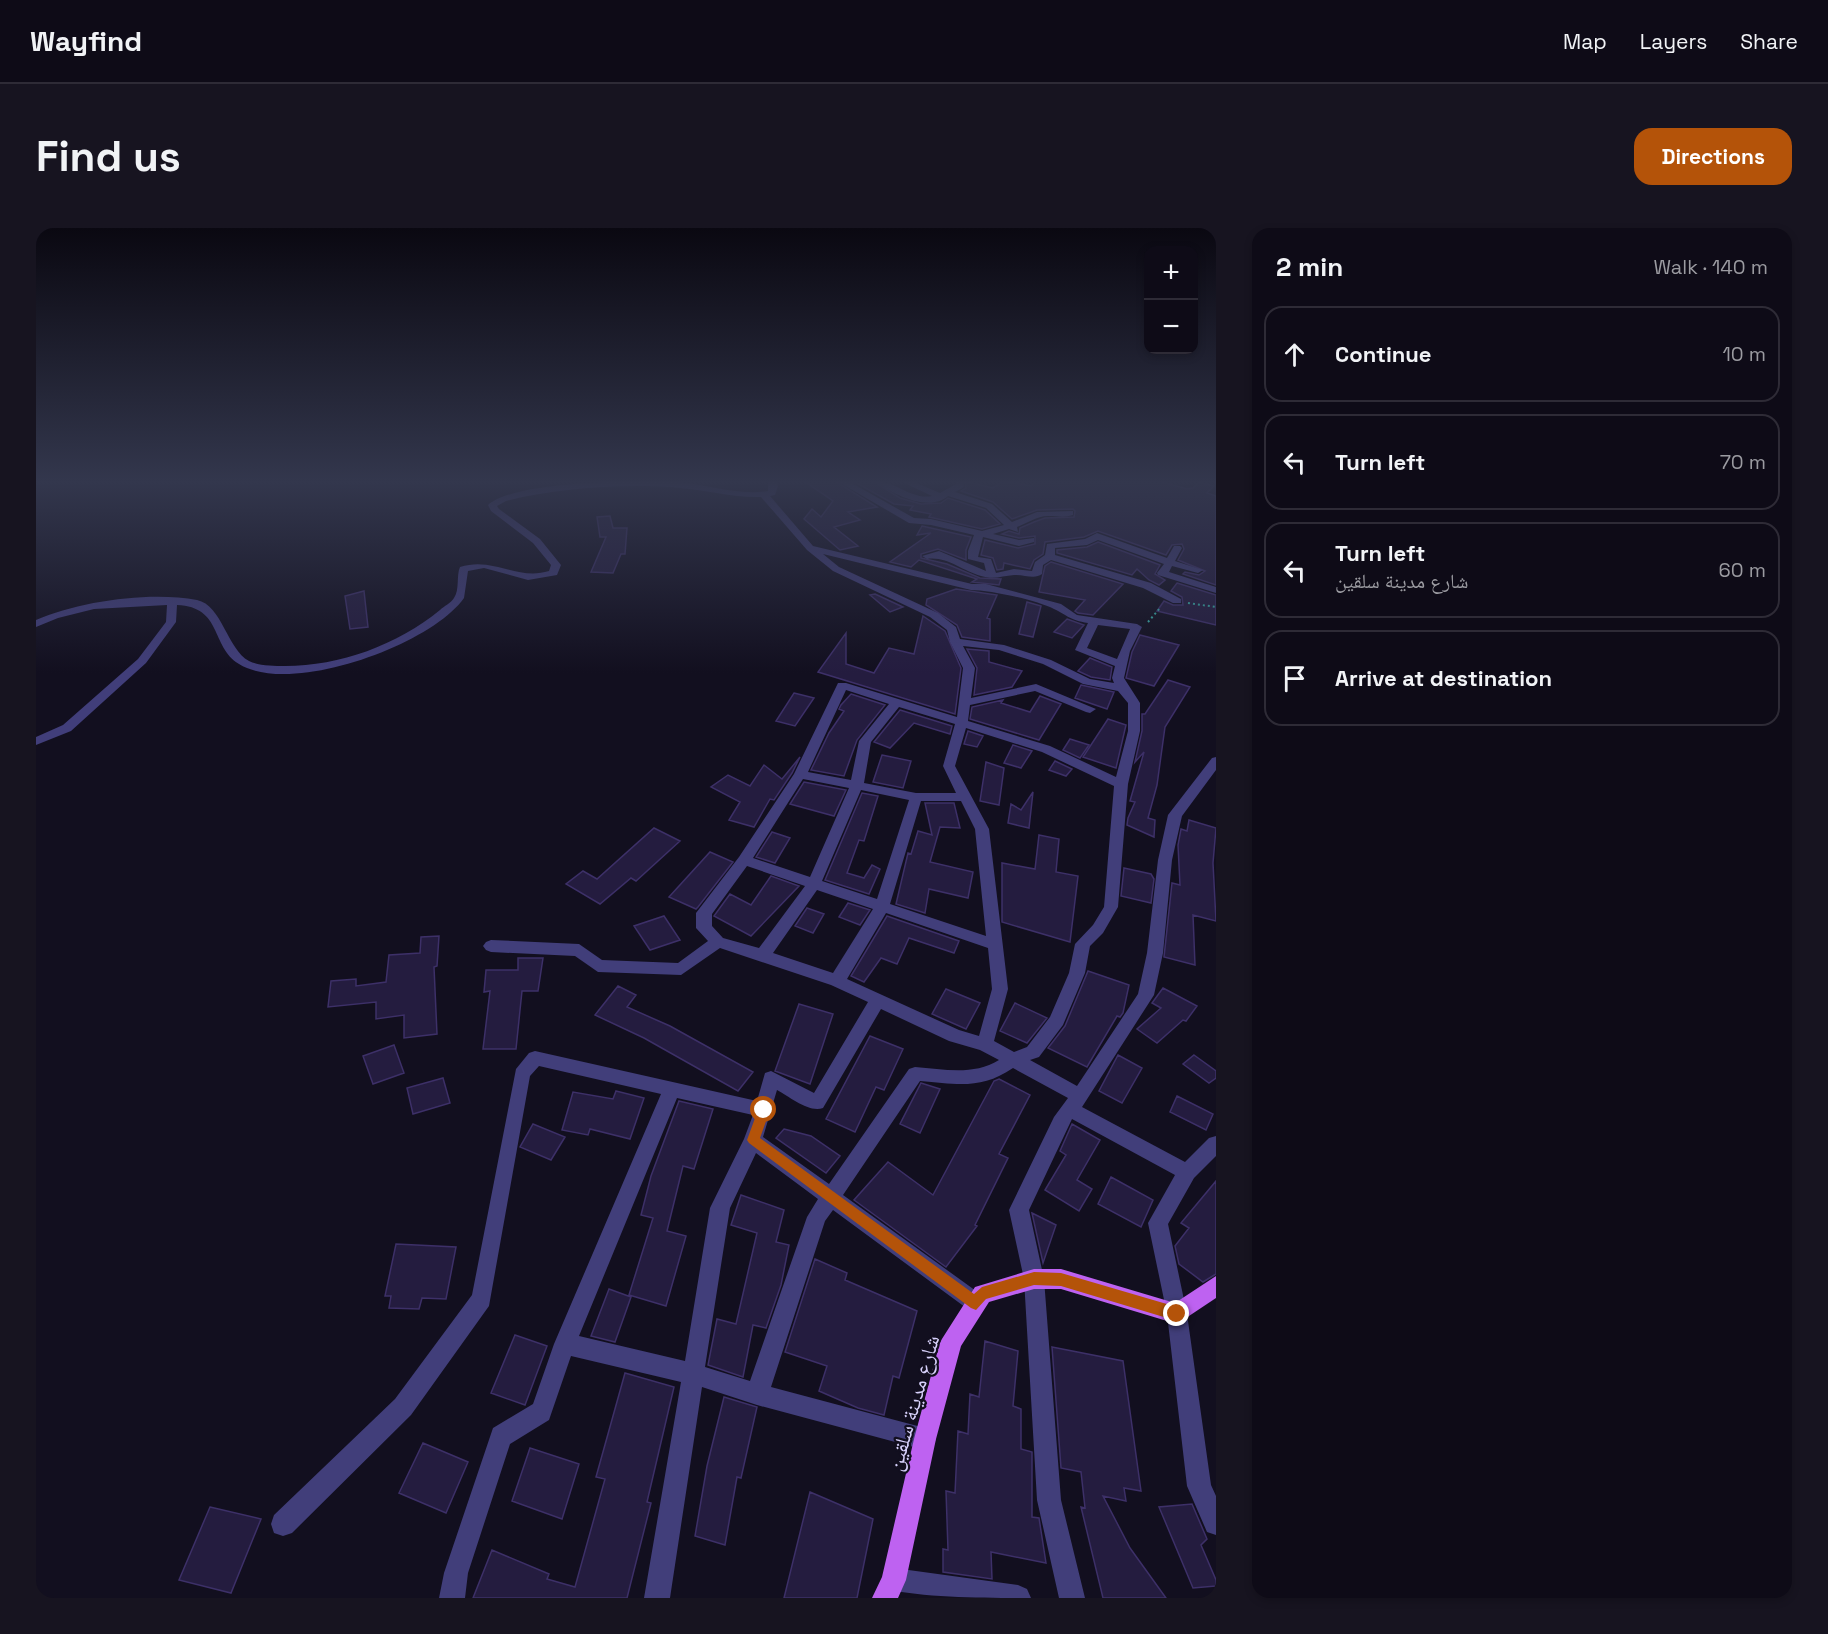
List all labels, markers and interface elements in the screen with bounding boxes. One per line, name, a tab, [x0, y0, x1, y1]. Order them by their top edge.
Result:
text: Wayfind	[30, 23, 142, 59]
text: Map	[1563, 28, 1607, 55]
text: Layers	[1640, 28, 1707, 55]
text: Share	[1740, 28, 1798, 55]
button: Directions	[1634, 128, 1792, 185]
text: Find us	[36, 130, 181, 183]
map controls	[1144, 246, 1198, 354]
button: +	[1144, 246, 1198, 300]
text: 2 min	[1276, 250, 1343, 284]
text: Walk · 140 m	[1654, 254, 1768, 280]
button: −	[1144, 300, 1198, 354]
icon: ahead	[1278, 338, 1311, 371]
text: Continue	[1335, 340, 1431, 368]
text: 10 m	[1722, 341, 1766, 367]
icon: left	[1278, 446, 1311, 479]
text: Turn left	[1335, 448, 1425, 476]
text: 70 m	[1720, 449, 1766, 475]
text: Turn left	[1335, 539, 1425, 567]
icon: left	[1278, 554, 1311, 587]
text: 60 m	[1719, 557, 1766, 583]
text: شارع مدينة سلقين	[1335, 568, 1468, 594]
icon: arrive	[1278, 662, 1311, 695]
text: Arrive at destination	[1335, 664, 1552, 692]
route start	[750, 1096, 776, 1122]
route end	[1163, 1300, 1189, 1326]
street label: شارع مدينة سلقين	[881, 1332, 945, 1474]

